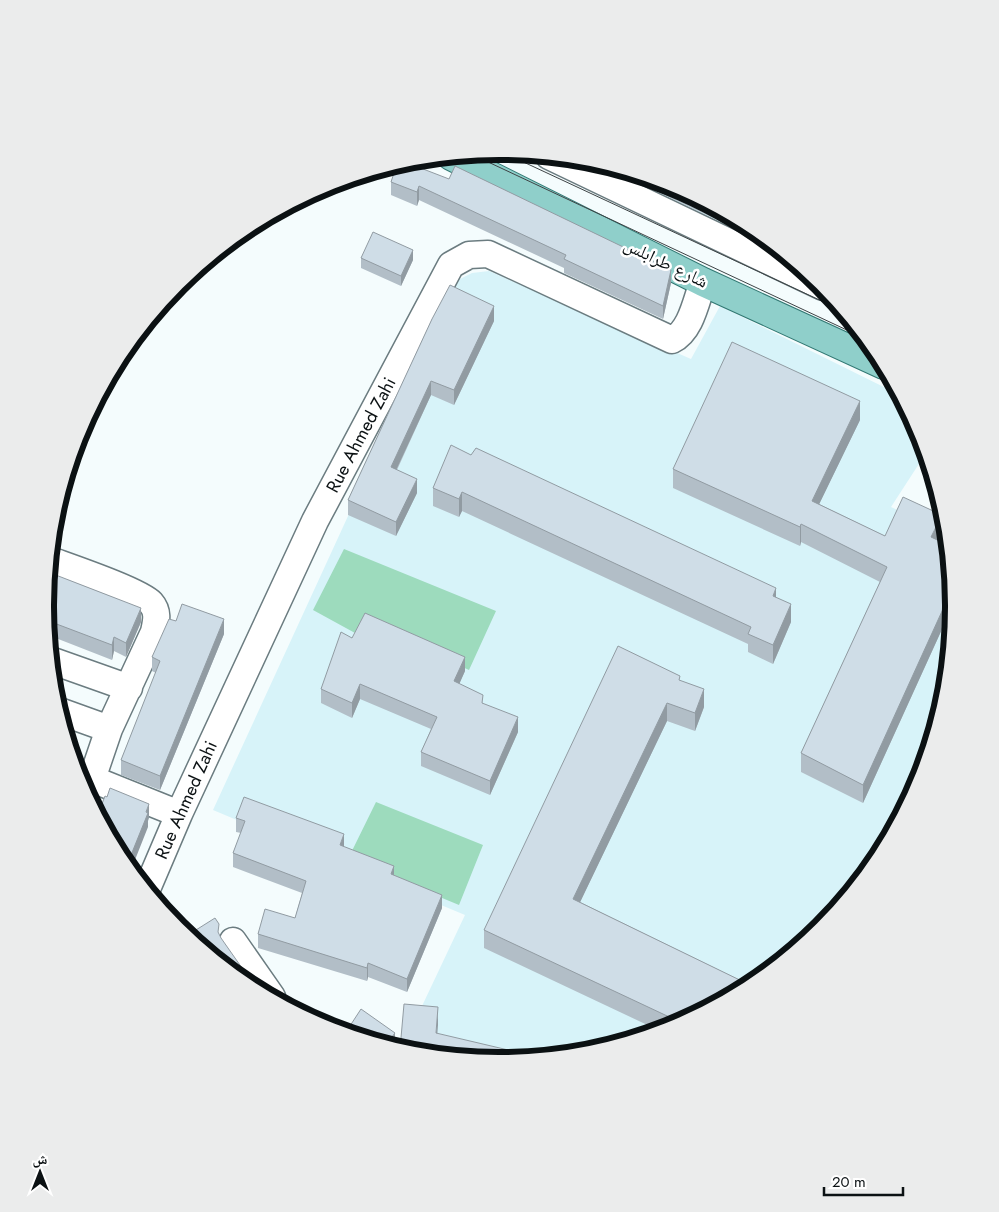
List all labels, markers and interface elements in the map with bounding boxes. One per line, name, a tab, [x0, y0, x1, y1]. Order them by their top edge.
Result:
street label: شارع طرابلس	[620, 231, 712, 295]
street label: Rue Ahmed Zahi	[320, 373, 402, 497]
street label: Rue Ahmed Zahi	[148, 737, 224, 863]
north arrow	[15, 1147, 65, 1197]
text: ش	[33, 1149, 48, 1169]
scale bar	[824, 1164, 903, 1196]
text: 20 m	[832, 1171, 866, 1193]

